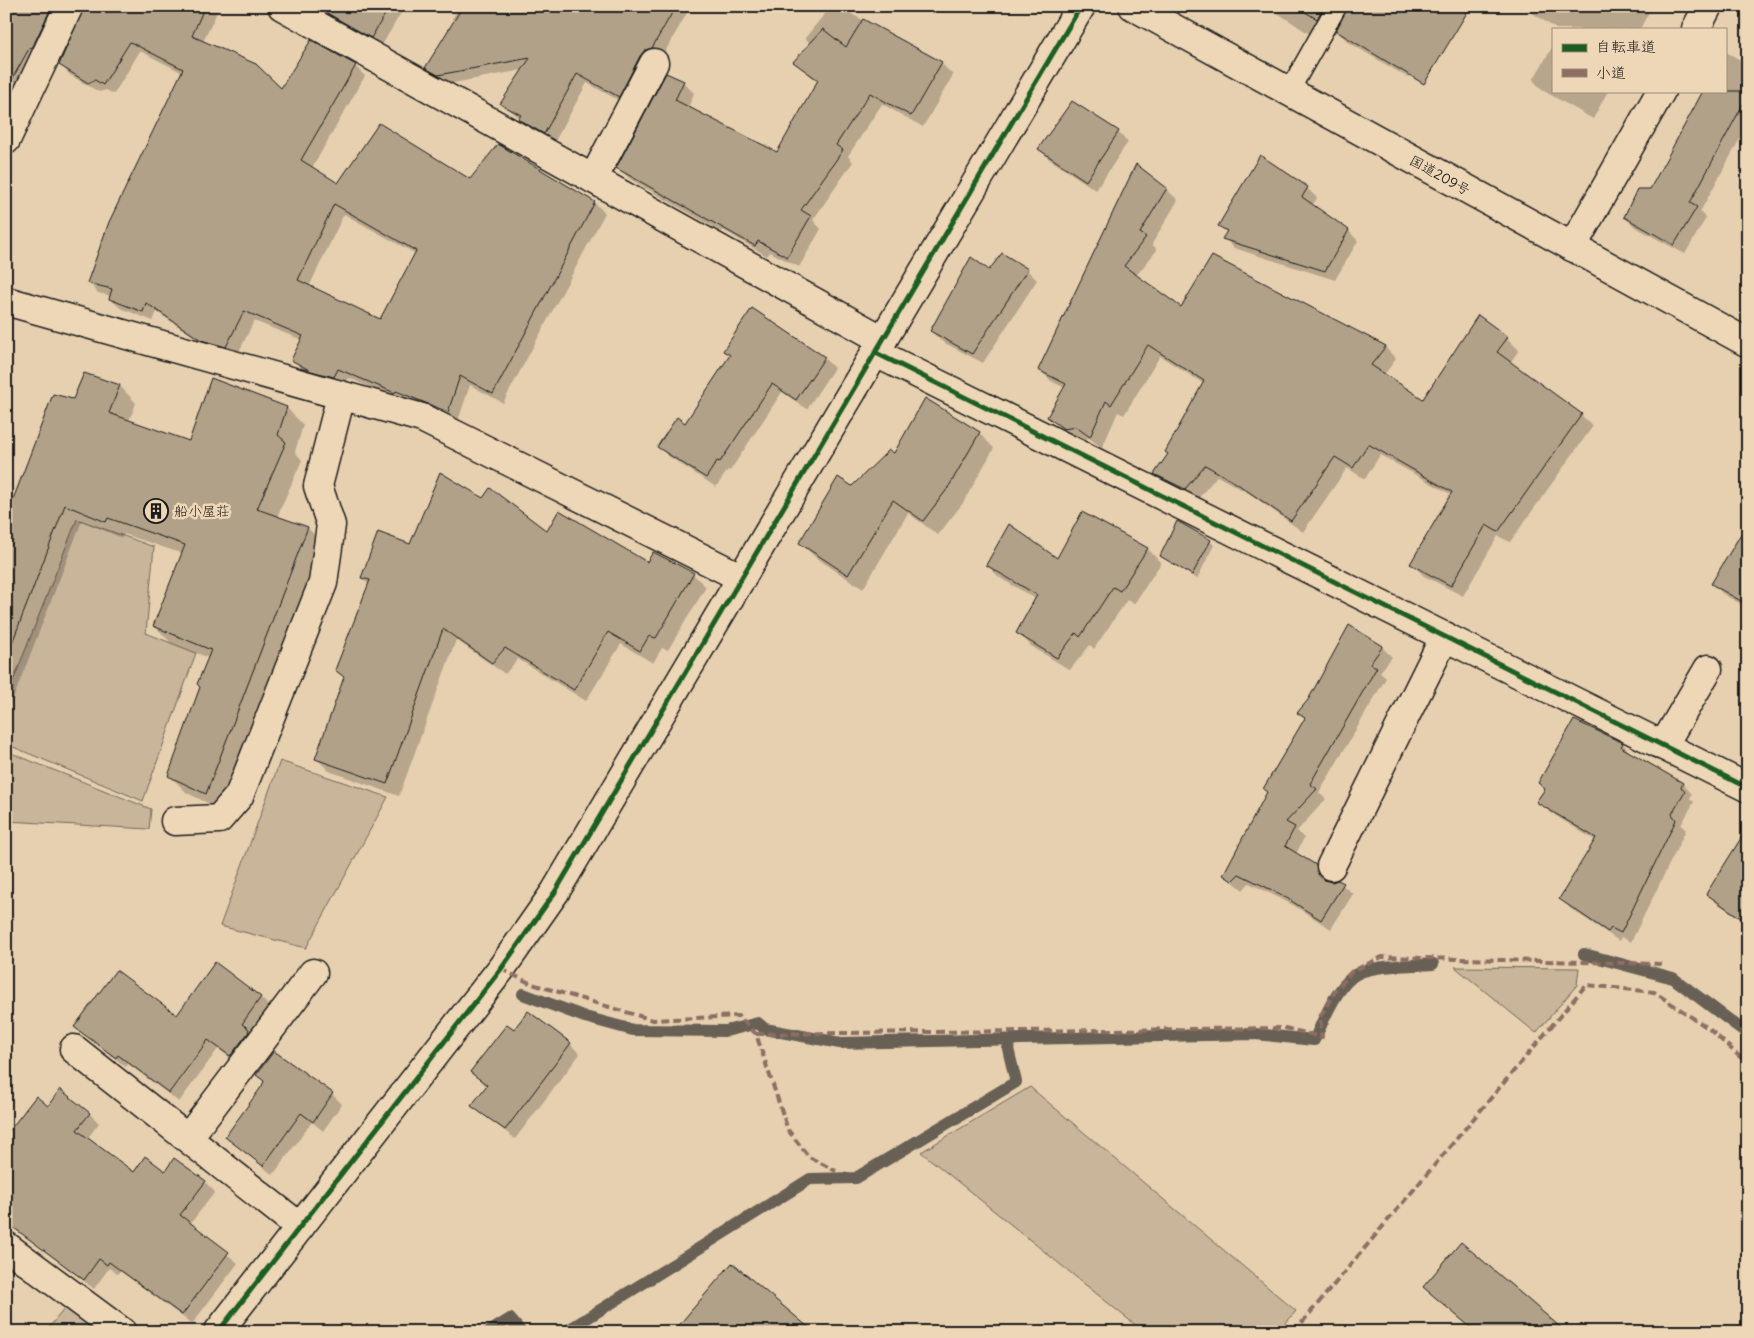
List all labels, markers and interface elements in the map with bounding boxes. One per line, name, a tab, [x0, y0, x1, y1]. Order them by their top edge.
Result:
legend	[1552, 28, 1726, 92]
text: 自転車道	[1596, 37, 1656, 56]
text: 小道	[1596, 63, 1626, 82]
street label: 国道209号	[1406, 151, 1474, 199]
building icon: 船小屋荘	[143, 498, 169, 524]
place label: 船小屋荘	[174, 502, 230, 520]

